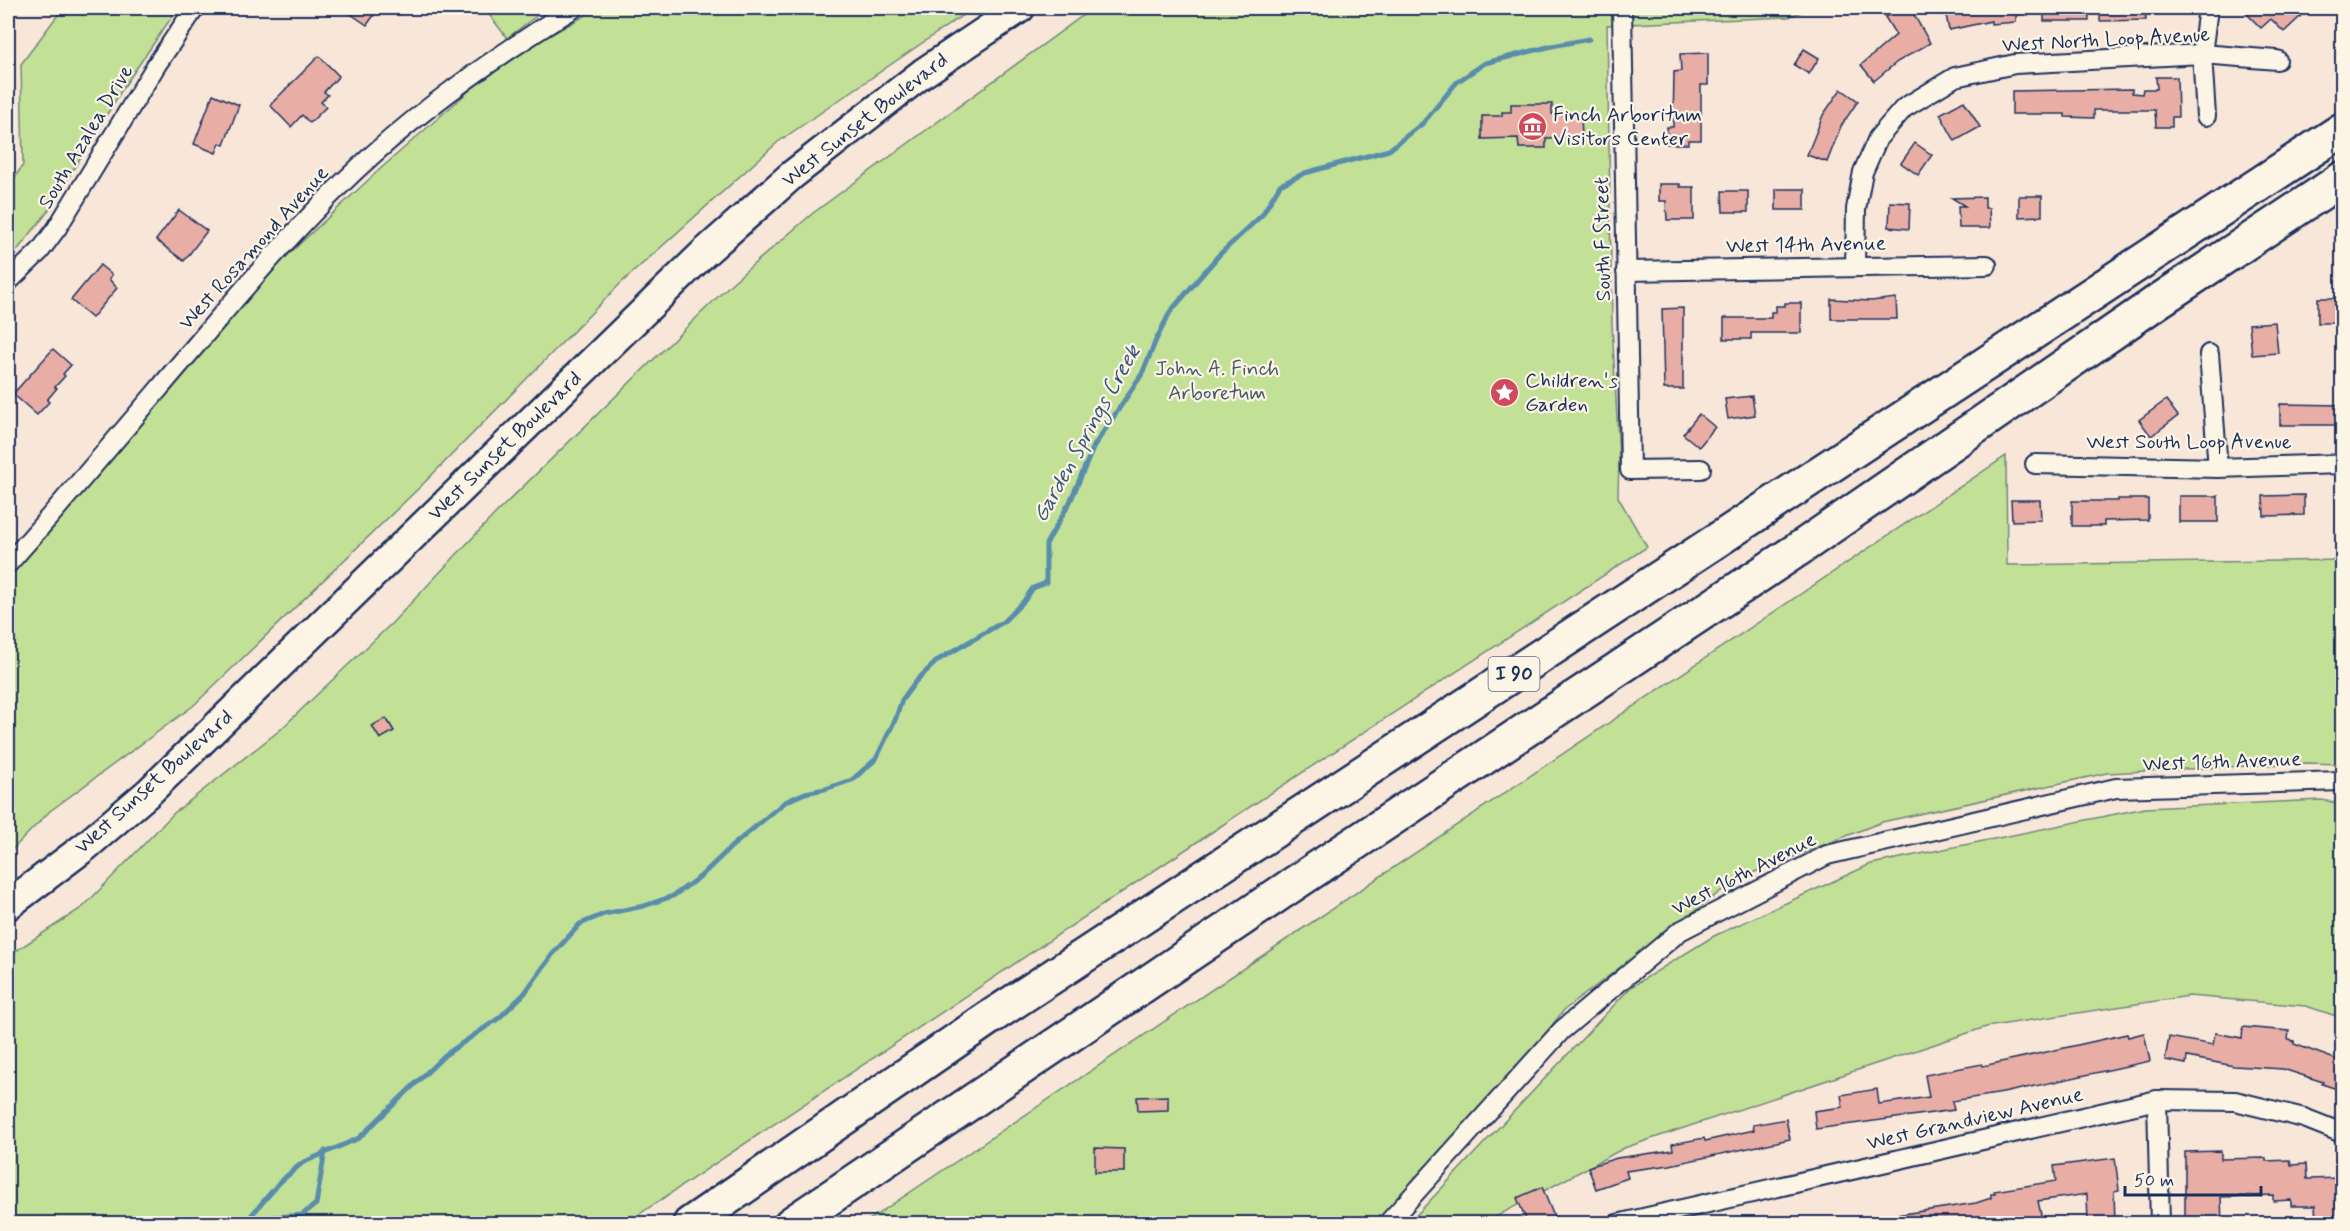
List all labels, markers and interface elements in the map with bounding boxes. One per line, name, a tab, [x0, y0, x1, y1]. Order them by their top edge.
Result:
street label: West North Loop Avenue	[2001, 21, 2211, 59]
street label: West Sunset Boulevard	[776, 46, 954, 194]
street label: South Azalea Drive	[32, 59, 140, 214]
place label: Finch Arboritum Visitors Center	[1553, 101, 1702, 153]
museum icon: Finch Arboritum Visitors Center	[1516, 111, 1548, 143]
street label: West Rosamond Avenue	[173, 160, 335, 336]
street label: South F Street	[1588, 176, 1618, 302]
street label: West 14th Avenue	[1726, 230, 1886, 260]
water label: Garden Springs Creek	[1027, 339, 1150, 528]
park label: John A. Finch Arboretum	[1155, 355, 1279, 407]
street label: West Sunset Boulevard	[422, 365, 588, 527]
place label: Children's Garden	[1525, 367, 1618, 419]
place icon: Children's Garden	[1488, 377, 1520, 409]
street label: West South Loop Avenue	[2086, 428, 2292, 456]
road number: I 90	[1488, 657, 1540, 691]
street label: West Sunset Boulevard	[69, 703, 239, 861]
street label: West 16th Avenue	[2142, 745, 2302, 779]
street label: West 16th Avenue	[1667, 825, 1821, 923]
street label: West Grandview Avenue	[1864, 1080, 2086, 1158]
scale bar	[2125, 1159, 2262, 1197]
text: 50 m	[2134, 1169, 2174, 1193]

